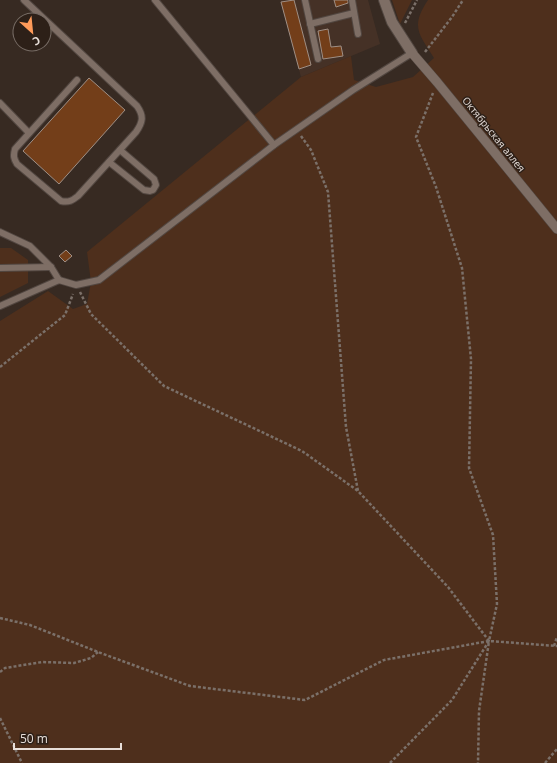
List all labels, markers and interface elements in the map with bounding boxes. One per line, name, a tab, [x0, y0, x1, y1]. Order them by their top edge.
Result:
north arrow	[12, 12, 52, 52]
text: С	[30, 33, 43, 50]
street label: Октябрьская аллея	[459, 93, 529, 175]
scale bar	[14, 725, 121, 751]
text: 50 m	[20, 730, 48, 747]

